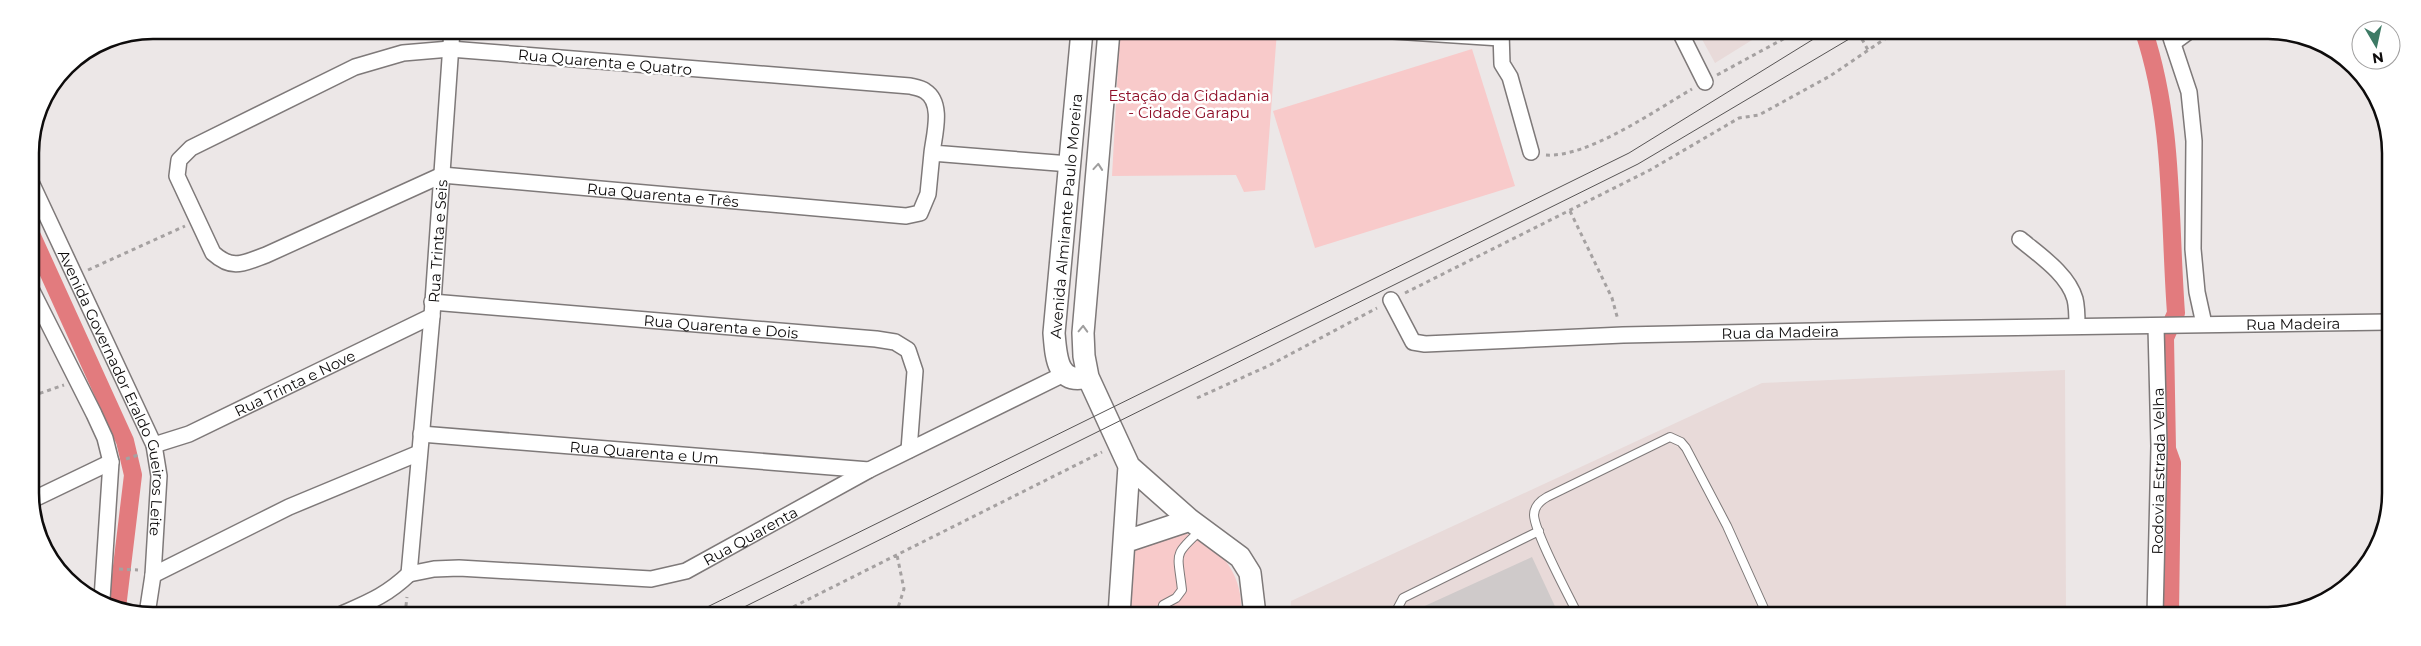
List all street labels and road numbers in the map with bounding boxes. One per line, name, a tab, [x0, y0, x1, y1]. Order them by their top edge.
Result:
street label: Rua Quarenta e Quatro	[517, 45, 693, 79]
street label: Avenida Almirante Paulo Moreira	[1046, 93, 1086, 339]
street label: Rua Quarenta e Três	[586, 178, 740, 211]
street label: Rua Trinta e Seis	[423, 179, 451, 303]
street label: Avenida Governador Eraldo Gueiros Leite	[54, 246, 169, 537]
street label: Rua Quarenta e Dois	[643, 310, 799, 342]
street label: Rua Madeira	[2246, 313, 2340, 334]
street label: Rua da Madeira	[1721, 321, 1839, 342]
street label: Rua Trinta e Nove	[231, 345, 358, 420]
street label: Rodovia Estrada Velha	[2147, 387, 2169, 555]
street label: Rua Quarenta e Um	[569, 436, 720, 467]
street label: Rua Quarenta	[700, 502, 801, 569]

